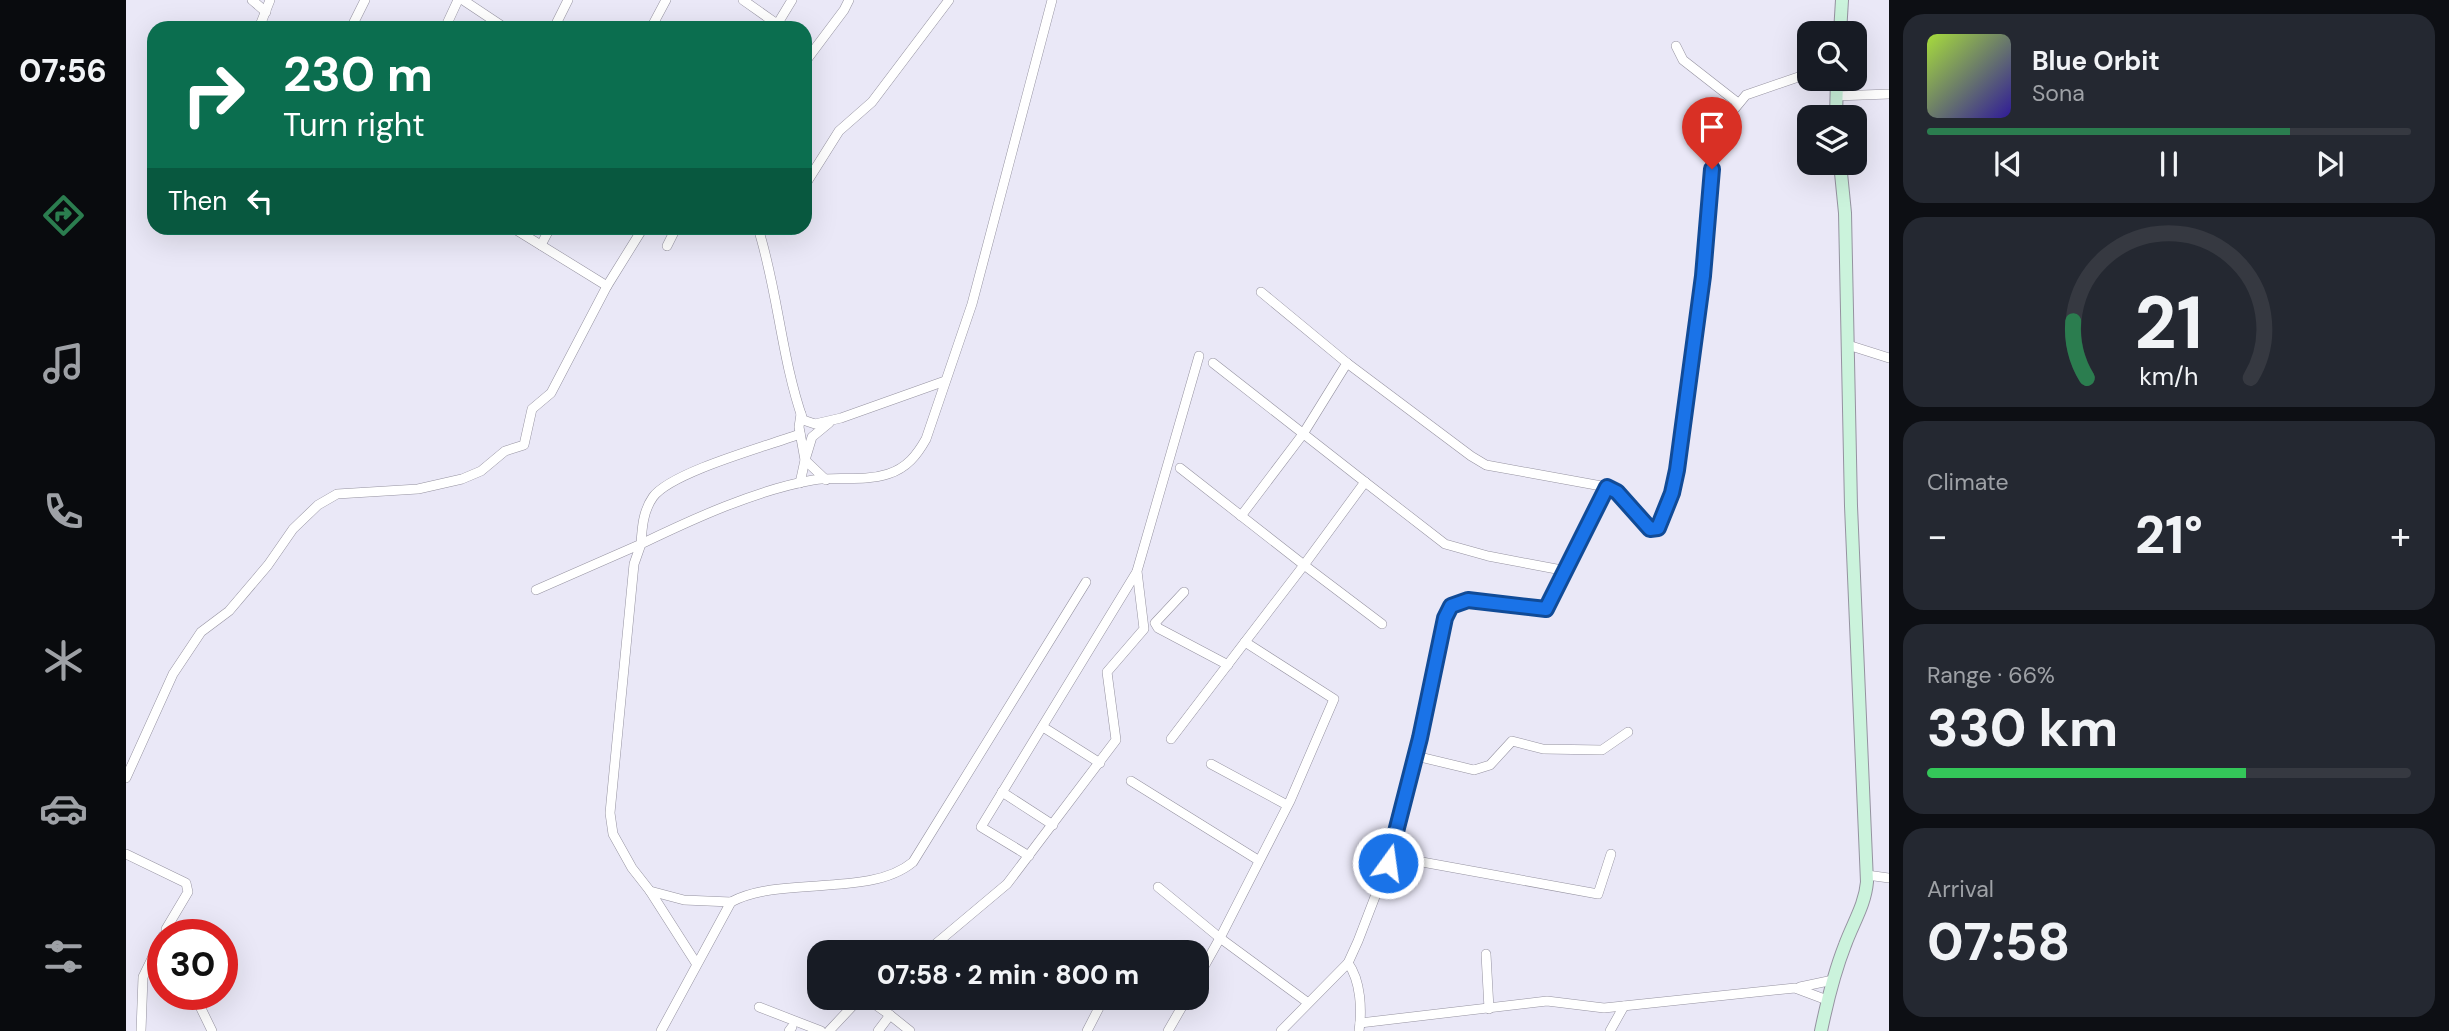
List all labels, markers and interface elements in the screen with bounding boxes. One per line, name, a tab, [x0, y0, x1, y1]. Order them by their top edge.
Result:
map controls	[1797, 21, 1867, 175]
button: search	[1797, 21, 1867, 91]
text: 230 m	[283, 42, 433, 106]
text: Blue Orbit	[2032, 44, 2160, 78]
icon: right	[168, 49, 259, 140]
text: 07:56	[19, 50, 107, 92]
text: Sona	[2032, 78, 2085, 108]
pin	[1682, 97, 1742, 169]
text: Turn right	[283, 104, 425, 146]
button: layers	[1797, 105, 1867, 175]
icon: arrive	[1693, 108, 1731, 146]
icon: previous	[1989, 145, 2027, 183]
icon: pause	[2150, 145, 2188, 183]
icon: next	[2311, 145, 2349, 183]
icon: left	[241, 182, 279, 220]
text: Then	[168, 184, 227, 218]
icon: directions	[39, 191, 88, 240]
text: 21	[2135, 277, 2203, 372]
icon: music	[39, 339, 88, 388]
text: km/h	[2139, 360, 2199, 393]
text: Climate	[1927, 467, 2009, 497]
icon: phone	[39, 487, 88, 536]
text: 21°	[2135, 501, 2203, 569]
text: −	[1927, 511, 1948, 561]
text: +	[2390, 511, 2411, 561]
icon: climate	[39, 636, 88, 685]
text: Range · 66%	[1927, 660, 2055, 690]
text: 330 km	[1927, 694, 2118, 762]
icon: car	[39, 784, 88, 833]
position arrow	[1351, 826, 1425, 900]
text: Arrival	[1927, 874, 1994, 904]
text: 07:58	[1927, 908, 2070, 976]
speed limit sign: 30	[147, 919, 238, 1010]
icon: filters	[39, 932, 88, 981]
text: 07:58 · 2 min · 800 m	[877, 958, 1139, 992]

